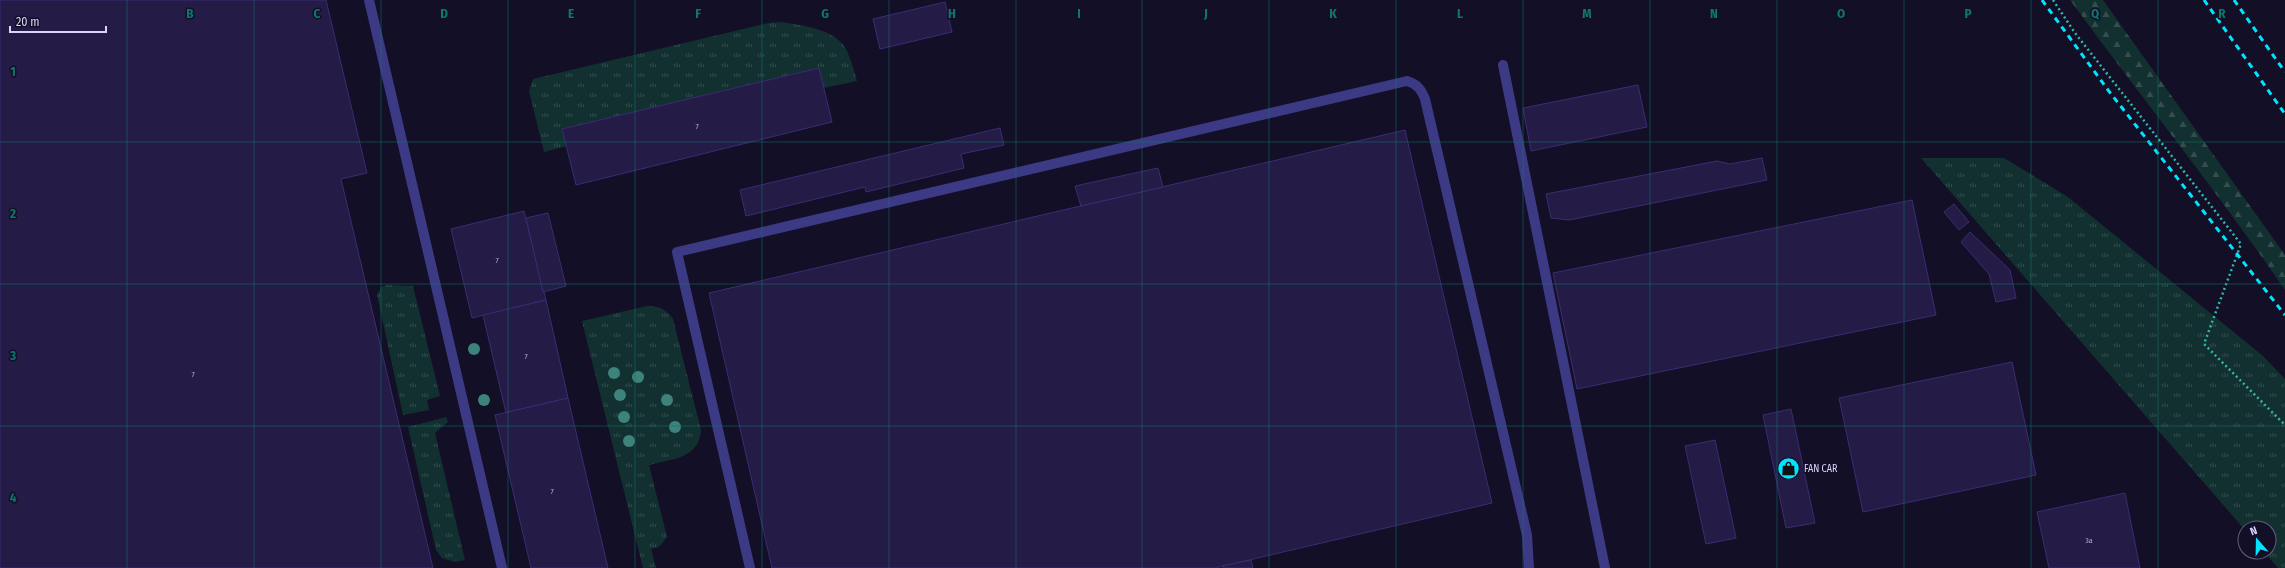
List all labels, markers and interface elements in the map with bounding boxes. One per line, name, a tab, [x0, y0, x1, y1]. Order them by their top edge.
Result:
text: B	[186, 6, 194, 21]
text: C	[314, 6, 321, 21]
text: D	[440, 6, 448, 21]
text: E	[568, 6, 574, 21]
text: F	[695, 6, 701, 21]
text: G	[821, 6, 829, 21]
text: H	[948, 6, 956, 21]
text: I	[1077, 6, 1081, 21]
text: J	[1203, 6, 1208, 21]
text: K	[1329, 6, 1337, 21]
text: L	[1457, 6, 1463, 21]
text: M	[1582, 6, 1592, 21]
text: N	[1710, 6, 1718, 21]
text: O	[1837, 6, 1845, 21]
text: P	[1964, 6, 1972, 21]
text: Q	[2091, 6, 2100, 21]
text: R	[2218, 6, 2226, 21]
scale bar	[10, 8, 106, 34]
text: 20 m	[16, 15, 40, 29]
text: 1	[10, 64, 16, 79]
house number: 7	[695, 122, 699, 131]
text: 2	[9, 206, 16, 221]
house number: 7	[495, 256, 499, 265]
text: 3	[9, 348, 16, 363]
house number: 7	[524, 352, 528, 361]
house number: 7	[191, 370, 195, 379]
shop icon: FAN CAR	[1776, 456, 1802, 482]
place label: FAN CAR	[1804, 463, 1838, 475]
house number: 7	[550, 487, 554, 496]
text: 4	[10, 490, 17, 505]
north arrow	[2237, 520, 2277, 560]
text: N	[2248, 524, 2259, 538]
house number: 3a	[2085, 536, 2093, 545]

